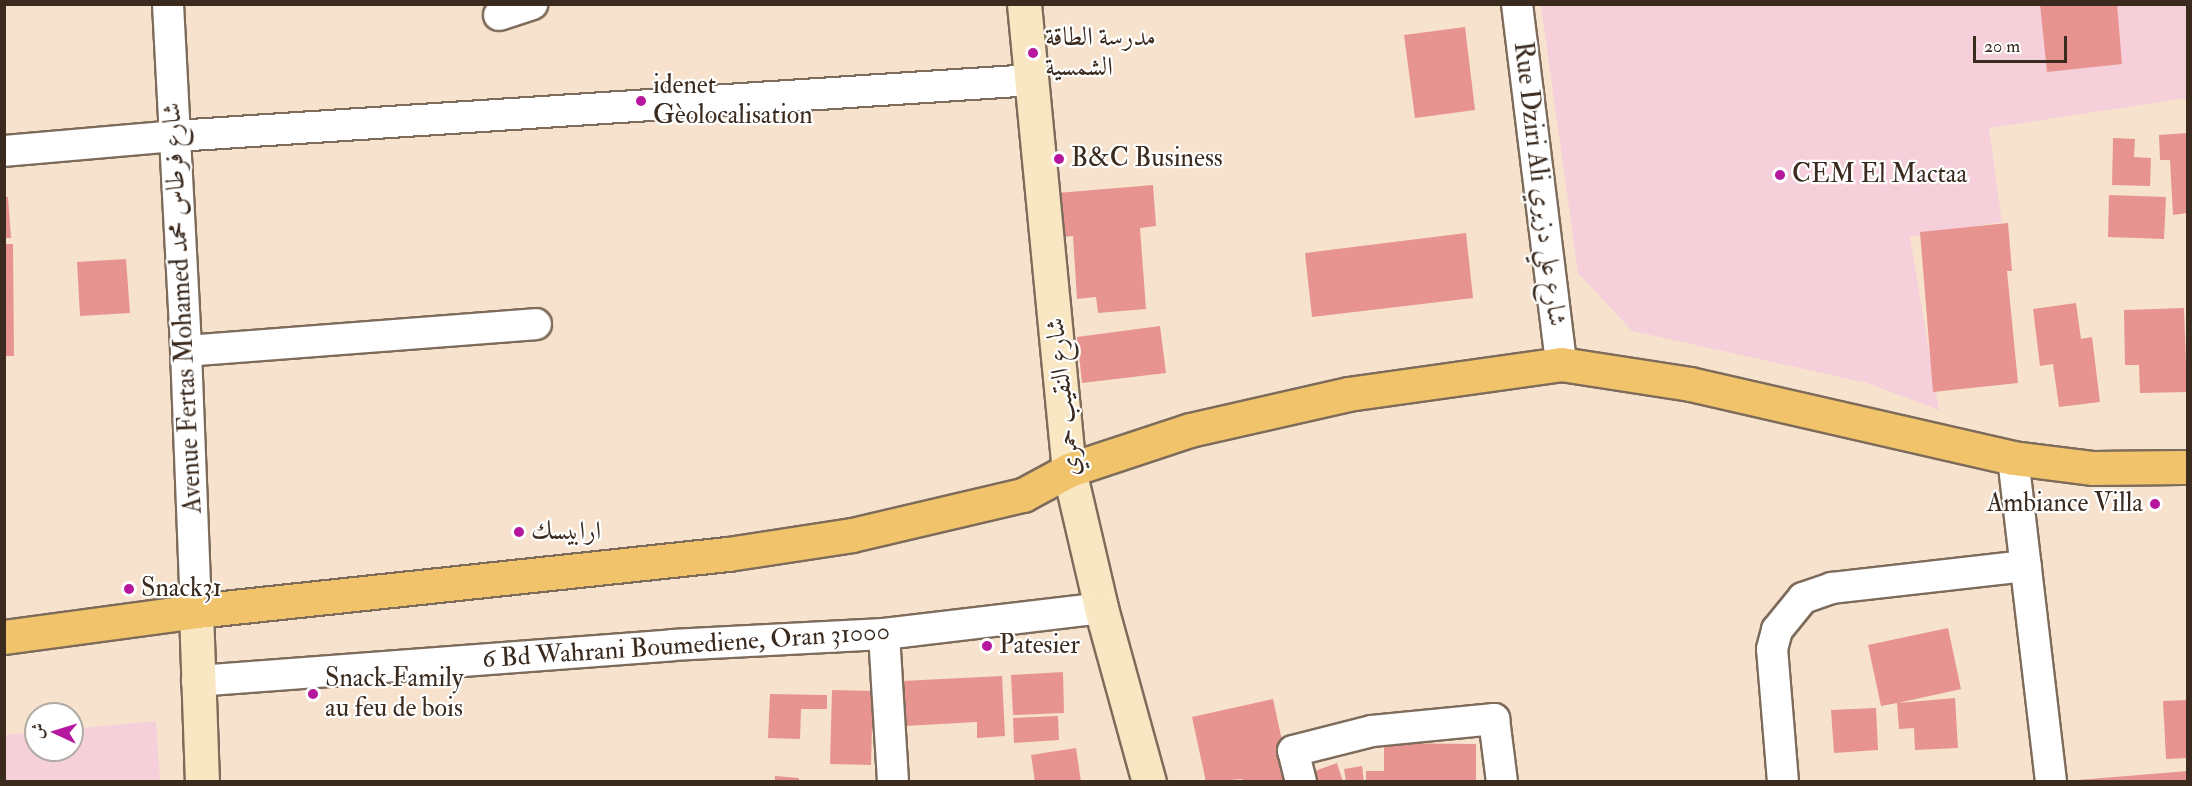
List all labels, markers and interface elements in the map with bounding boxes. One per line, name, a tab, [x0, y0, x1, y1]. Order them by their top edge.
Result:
place label: مدرسة الطاقة الشمسية	[1045, 22, 1156, 83]
scale bar	[1976, 24, 2070, 62]
text: 20 m	[1984, 35, 2020, 58]
street label: Rue Dziri Ali شارع علي دزيري	[1506, 40, 1572, 328]
marker: مدرسة الطاقة الشمسية	[1026, 46, 1040, 60]
place label: idenet Gèolocalisation	[653, 70, 813, 132]
marker: idenet Gèolocalisation	[634, 94, 648, 108]
street label: Avenue Fertas Mohamed شارع فرطاس محمد	[157, 102, 209, 514]
place label: B&C Business	[1071, 143, 1223, 175]
marker: B&C Business	[1052, 152, 1066, 166]
place label: CEM El Mactaa	[1792, 159, 1967, 191]
marker: CEM El Mactaa	[1773, 168, 1787, 182]
street label: شارع النقيب حمري	[1040, 316, 1088, 478]
place label: Ambiance Villa	[1987, 488, 2143, 520]
marker: Ambiance Villa	[2148, 497, 2162, 511]
place label: ارابيسك	[531, 516, 601, 548]
marker: ارابيسك	[512, 525, 526, 539]
place label: Snack31	[141, 573, 222, 605]
marker: Snack31	[122, 582, 136, 596]
street label: 6 Bd Wahrani Boumediene, Oran 31000	[481, 616, 891, 676]
place label: Patesier	[999, 630, 1080, 662]
marker: Patesier	[980, 639, 994, 653]
place label: Snack Family au feu de bois	[325, 663, 463, 724]
marker: Snack Family au feu de bois	[306, 687, 320, 701]
north arrow	[24, 702, 84, 762]
text: ش	[28, 722, 49, 739]

